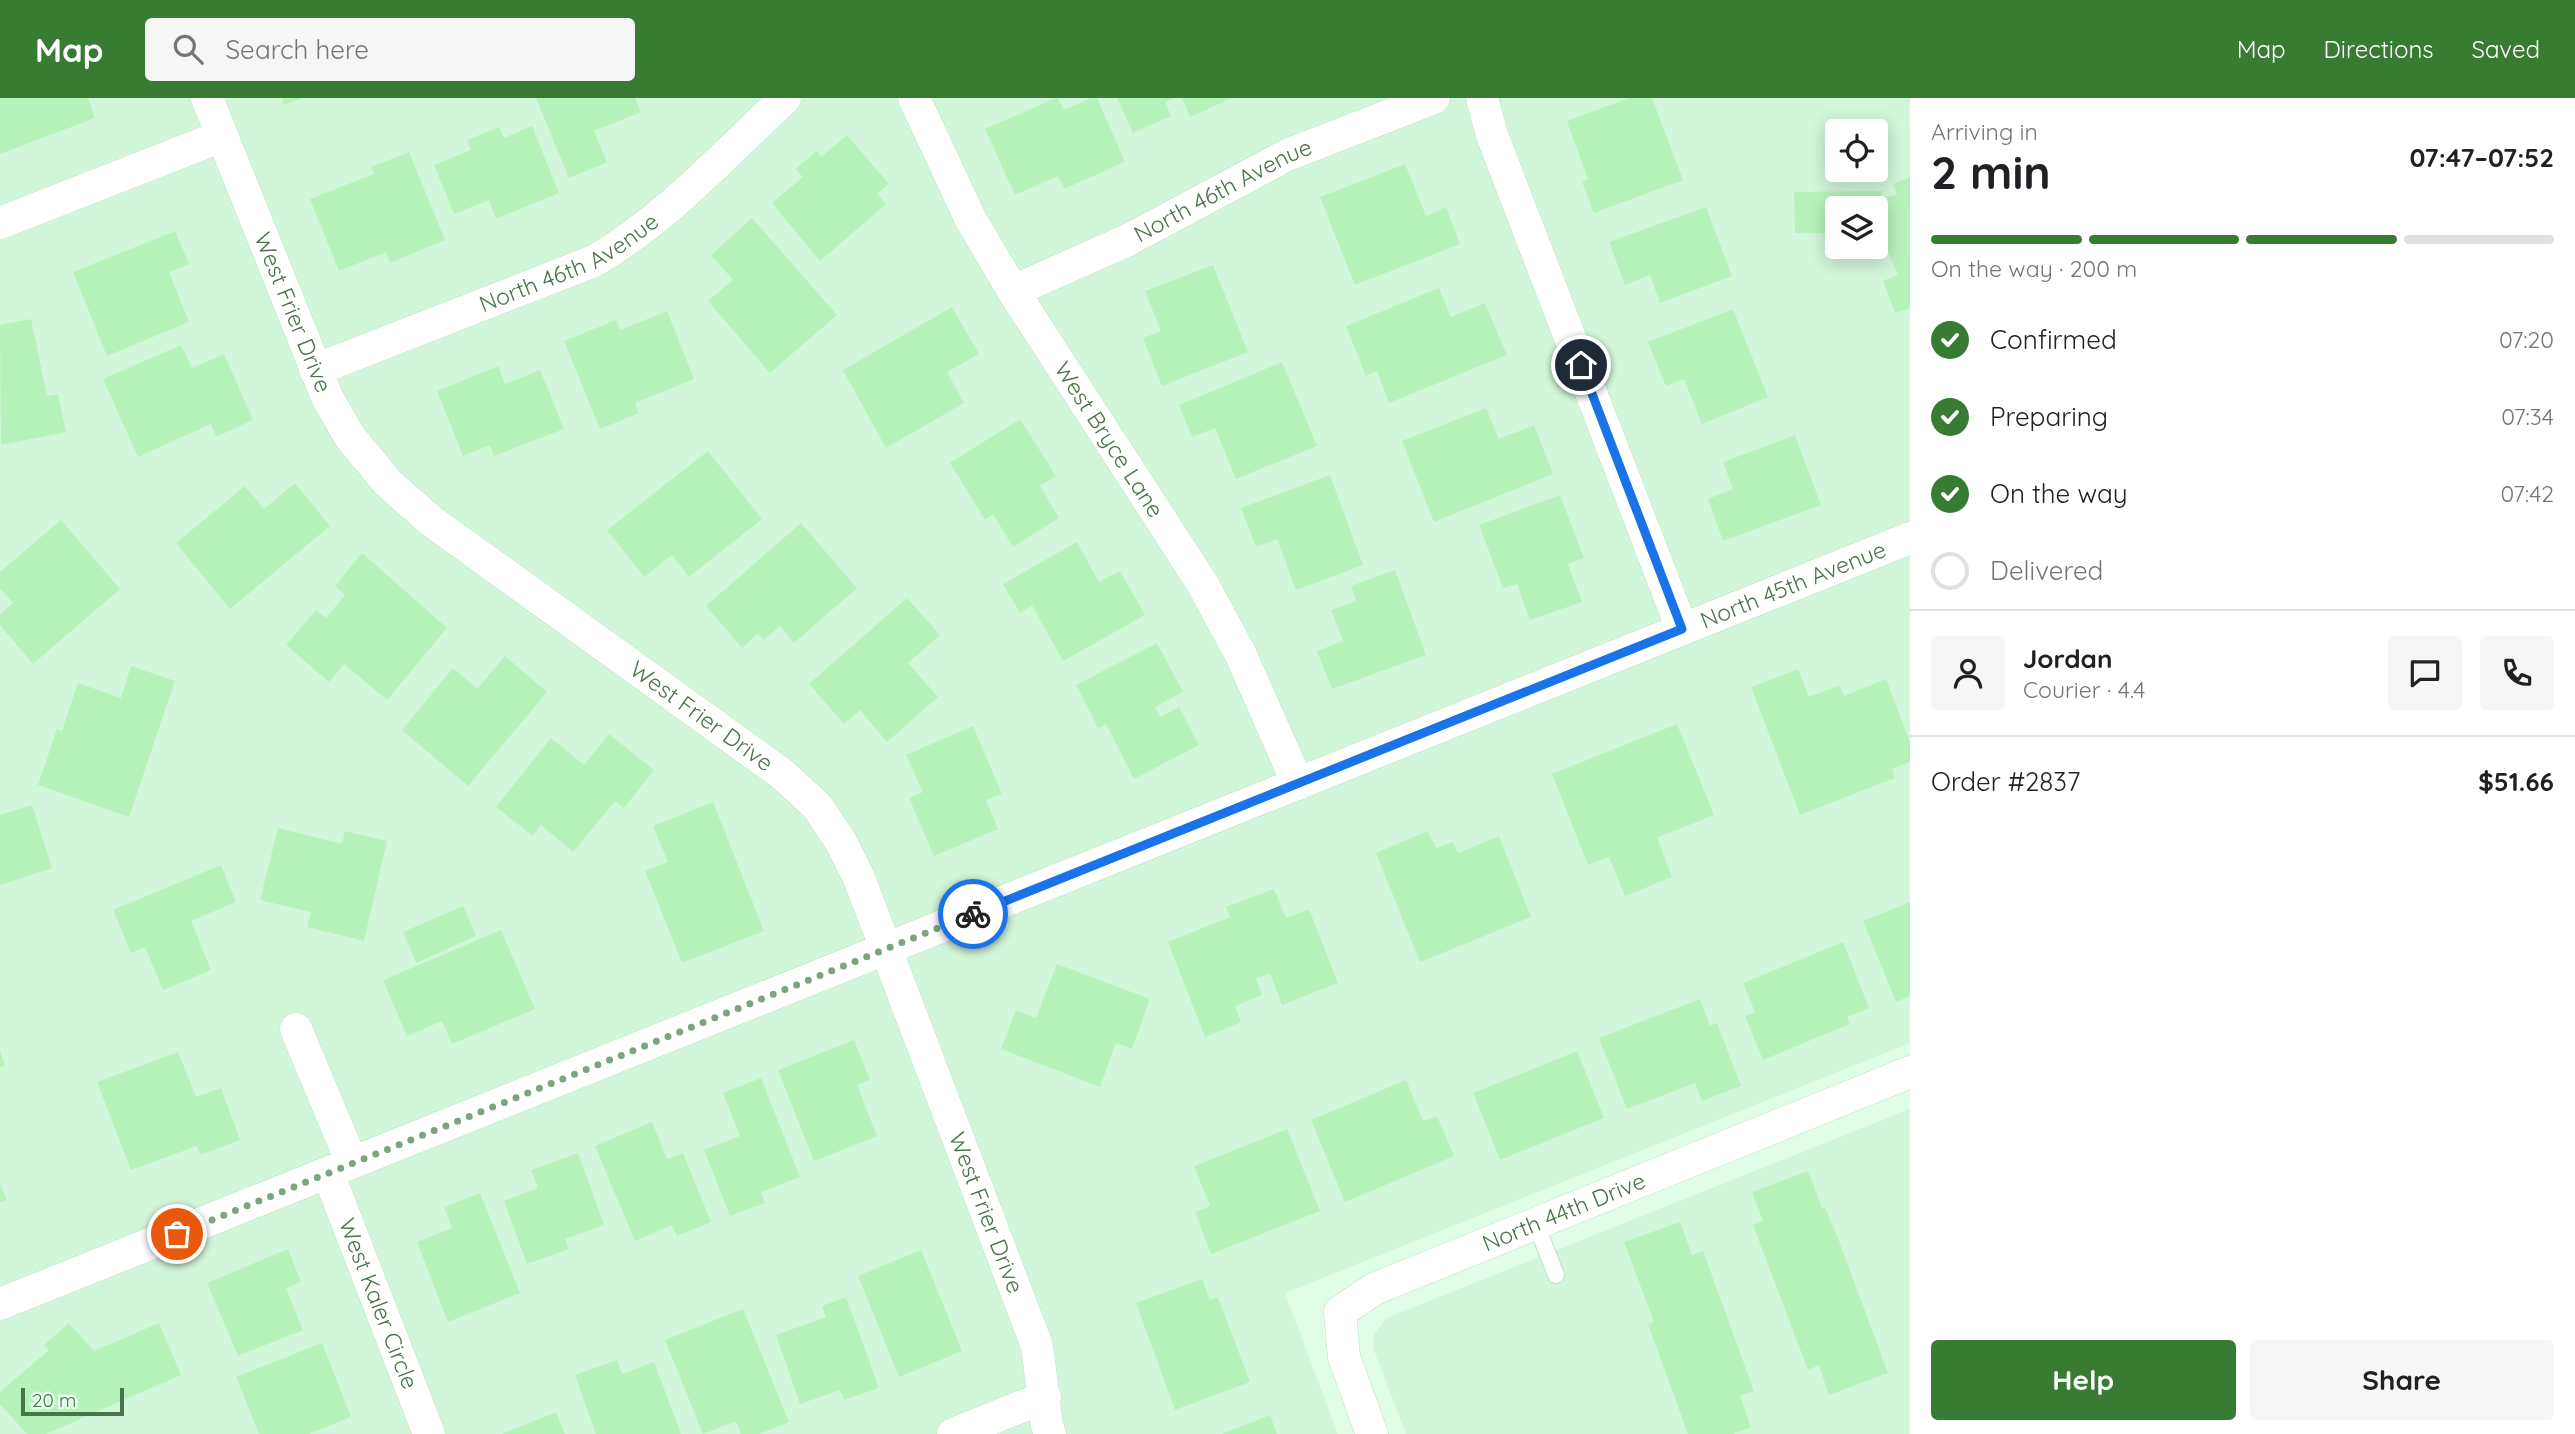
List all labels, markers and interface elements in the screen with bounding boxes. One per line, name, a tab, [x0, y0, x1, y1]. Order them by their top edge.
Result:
search box	[145, 18, 635, 81]
text: Map	[35, 29, 103, 70]
icon: search	[169, 30, 207, 68]
text: Search here	[225, 33, 369, 66]
text: Map	[2237, 34, 2286, 64]
text: Directions	[2324, 34, 2434, 64]
text: Saved	[2472, 34, 2540, 64]
text: Arriving in	[1931, 117, 2038, 146]
map controls	[1825, 119, 1888, 259]
button: locate	[1825, 119, 1888, 182]
street label: North 46th Avenue	[1129, 132, 1316, 248]
text: 07:47–07:52	[2409, 141, 2554, 174]
text: 2 min	[1931, 143, 2051, 201]
button: layers	[1825, 196, 1888, 259]
street label: North 46th Avenue	[475, 206, 664, 318]
street label: West Frier Drive	[248, 228, 339, 396]
text: On the way · 200 m	[1931, 254, 2137, 283]
icon: check	[1931, 321, 1969, 359]
text: Confirmed	[1990, 323, 2117, 356]
text: 07:20	[2499, 325, 2554, 354]
pin	[1551, 335, 1611, 395]
icon: home	[1562, 346, 1600, 384]
street label: West Bryce Lane	[1048, 356, 1171, 523]
icon: check	[1931, 398, 1969, 436]
text: Preparing	[1990, 400, 2108, 433]
text: 07:34	[2501, 402, 2554, 431]
icon: check	[1931, 475, 1969, 513]
text: On the way	[1990, 477, 2128, 510]
text: 07:42	[2501, 479, 2554, 508]
street label: North 45th Avenue	[1696, 534, 1890, 635]
text: Delivered	[1990, 554, 2103, 587]
button: person	[1931, 636, 2005, 710]
button: chat	[2388, 636, 2462, 710]
button: phone	[2480, 636, 2554, 710]
text: Jordan	[2023, 642, 2112, 675]
street label: West Frier Drive	[625, 654, 779, 777]
text: Courier · 4.4	[2023, 675, 2145, 704]
text: Order #2837	[1931, 765, 2080, 798]
text: $51.66	[2478, 765, 2554, 798]
courier	[938, 879, 1008, 949]
icon: bike	[954, 895, 992, 933]
street label: West Frier Drive	[943, 1128, 1031, 1297]
street label: North 44th Drive	[1478, 1166, 1650, 1258]
pin	[147, 1204, 207, 1264]
street label: West Kaler Circle	[333, 1214, 425, 1393]
icon: bag	[158, 1215, 196, 1253]
button: Help	[1931, 1340, 2236, 1420]
button: Share	[2250, 1340, 2554, 1420]
scale bar	[21, 1385, 124, 1417]
text: 20 m	[32, 1388, 76, 1412]

